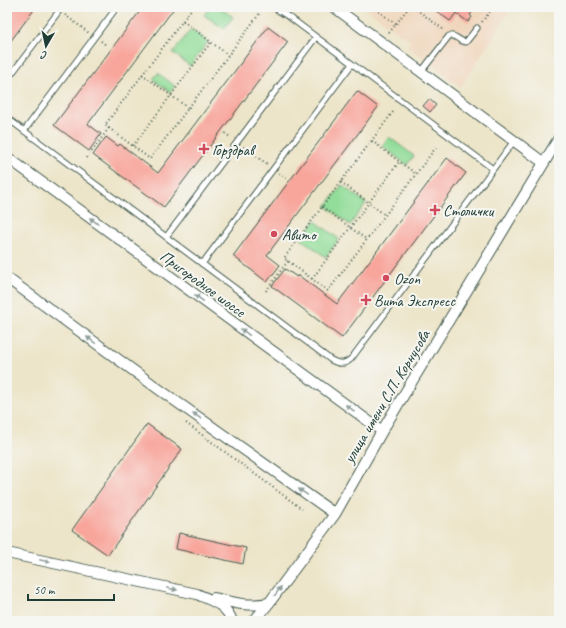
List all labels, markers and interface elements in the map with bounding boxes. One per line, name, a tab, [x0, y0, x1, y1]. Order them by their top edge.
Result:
north arrow	[26, 26, 66, 66]
text: С	[39, 48, 48, 63]
place label: Горздрав	[212, 140, 257, 160]
marker: Горздрав	[199, 144, 209, 154]
place label: Столички	[443, 201, 494, 221]
marker: Столички	[430, 205, 440, 215]
one-way arrow	[89, 217, 99, 225]
place label: Авито	[282, 225, 318, 245]
marker: Авито	[269, 229, 279, 239]
street label: Пригородное шоссе	[156, 246, 251, 323]
place label: Ozon	[394, 269, 421, 289]
marker: Ozon	[381, 273, 391, 283]
place label: Вита Экспресс	[374, 291, 457, 311]
one-way arrow	[193, 294, 204, 302]
marker: Вита Экспресс	[361, 295, 371, 305]
street label: улица имени С.П. Корнусова	[339, 325, 435, 468]
one-way arrow	[239, 328, 250, 336]
one-way arrow	[86, 336, 97, 344]
one-way arrow	[345, 404, 355, 412]
one-way arrow	[191, 412, 202, 420]
one-way arrow	[297, 488, 308, 496]
one-way arrow	[39, 559, 51, 565]
scale bar	[28, 576, 114, 602]
text: 50 m	[34, 582, 56, 598]
one-way arrow	[274, 585, 282, 596]
one-way arrow	[166, 586, 178, 592]

